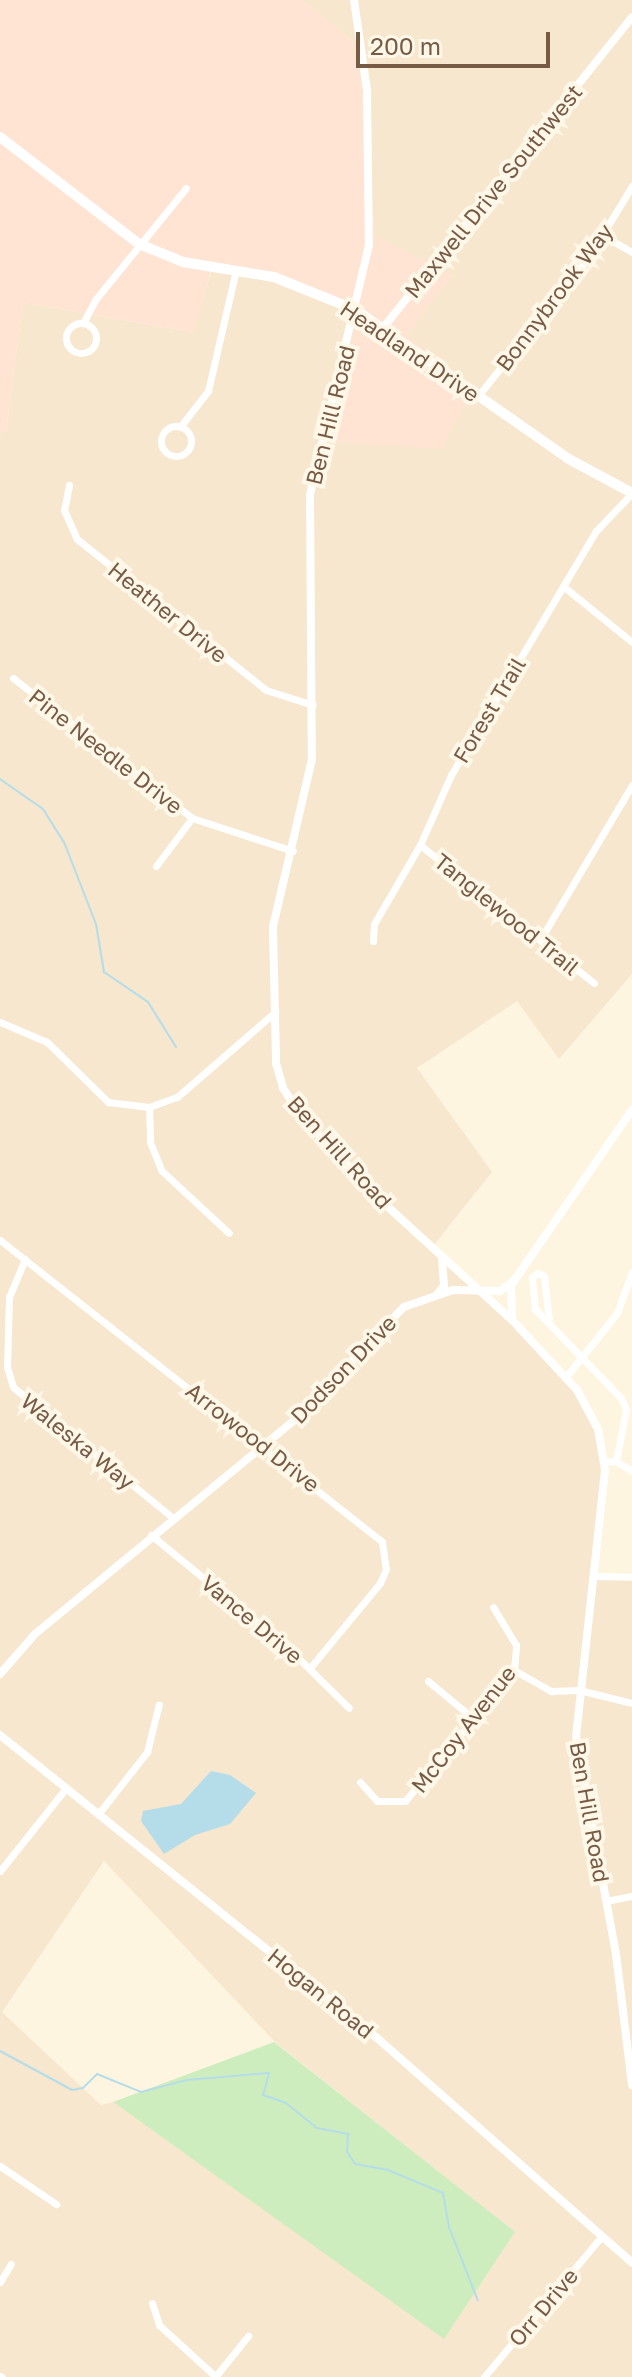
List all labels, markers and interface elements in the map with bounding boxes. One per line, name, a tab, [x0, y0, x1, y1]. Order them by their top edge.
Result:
scale bar	[360, 16, 554, 66]
text: 200 m	[370, 31, 441, 60]
street label: Maxwell Drive Southwest	[399, 79, 587, 303]
street label: Bonnybrook Way	[490, 218, 618, 376]
street label: Headland Drive	[335, 295, 485, 407]
street label: Ben Hill Road	[300, 343, 360, 487]
street label: Heather Drive	[103, 556, 233, 668]
street label: Forest Trail	[447, 652, 531, 768]
street label: Pine Needle Drive	[24, 683, 188, 819]
street label: Tanglewood Trail	[429, 847, 585, 981]
street label: Ben Hill Road	[282, 1090, 398, 1214]
street label: Dodson Drive	[285, 1309, 401, 1429]
street label: Arrowood Drive	[181, 1377, 325, 1497]
street label: Waleska Way	[16, 1387, 140, 1495]
street label: Vance Drive	[196, 1569, 308, 1669]
street label: McCoy Avenue	[405, 1660, 521, 1798]
street label: Ben Hill Road	[565, 1739, 615, 1885]
street label: Hogan Road	[263, 1942, 379, 2044]
street label: Orr Drive	[503, 2263, 583, 2351]

